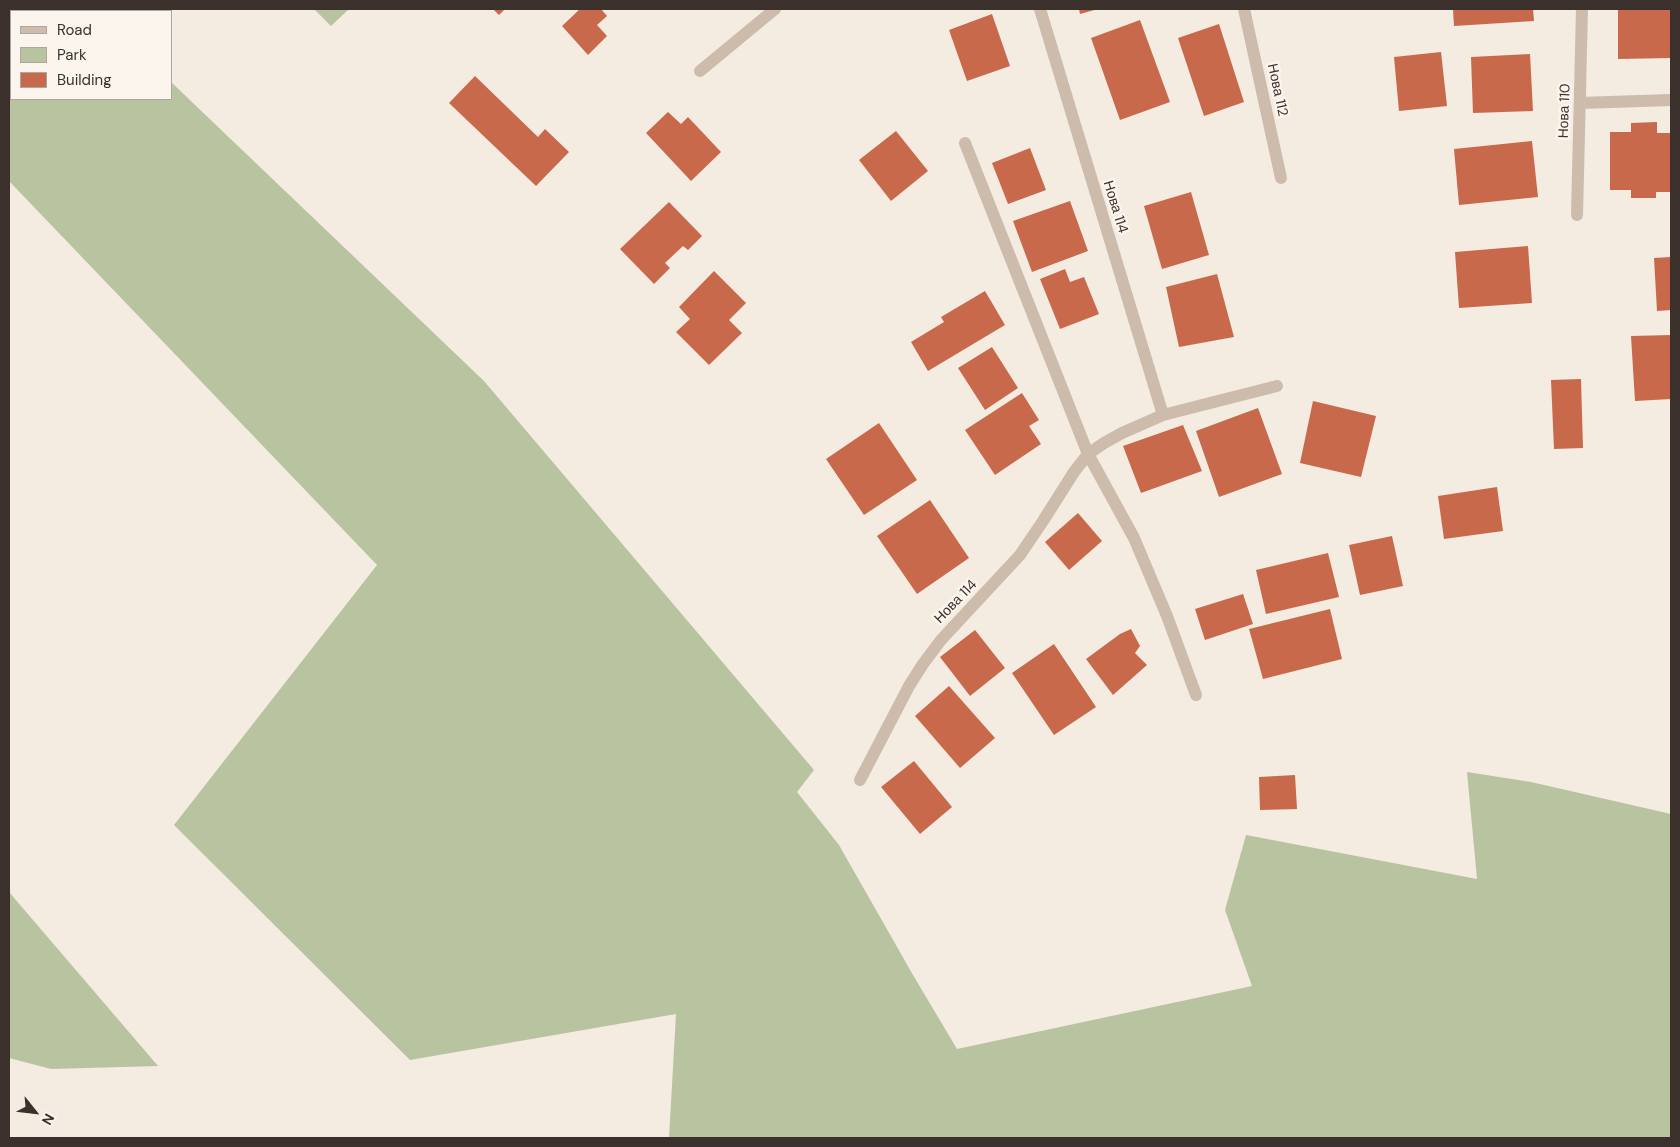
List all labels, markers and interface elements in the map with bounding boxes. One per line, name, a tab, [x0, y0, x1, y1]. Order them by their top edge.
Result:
legend	[10, 10, 172, 100]
text: Road	[57, 20, 92, 40]
text: Park	[57, 45, 87, 65]
street label: Нова 112	[1263, 62, 1291, 118]
text: Building	[57, 70, 112, 90]
street label: Нова 110	[1556, 83, 1574, 139]
street label: Нова 114	[1099, 179, 1131, 235]
street label: Нова 114	[931, 577, 981, 627]
north arrow	[10, 1087, 60, 1137]
text: N	[38, 1110, 58, 1128]

